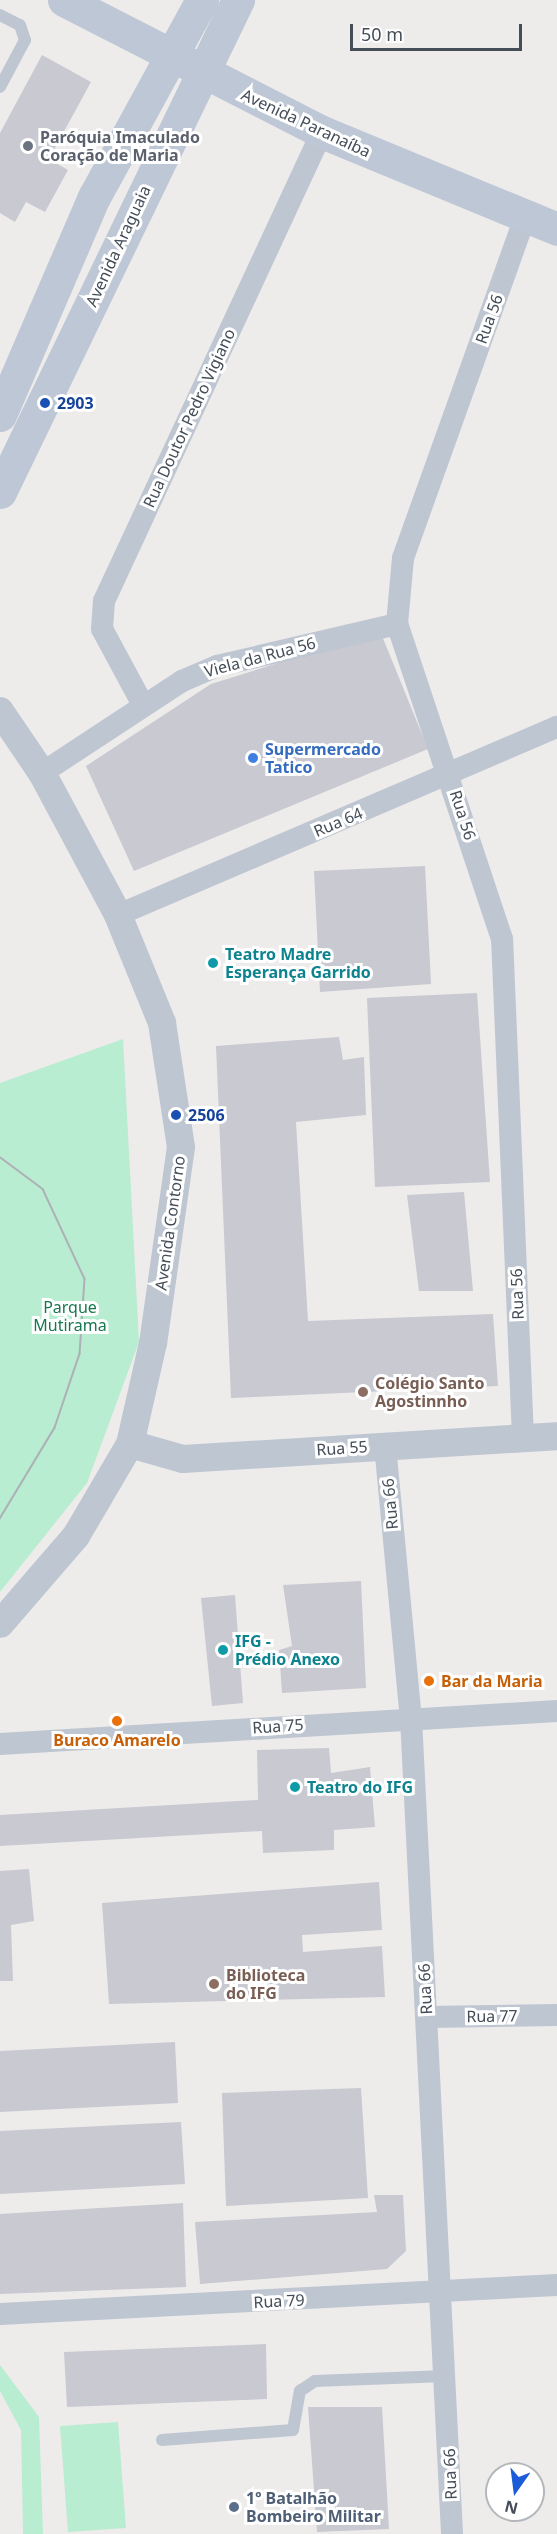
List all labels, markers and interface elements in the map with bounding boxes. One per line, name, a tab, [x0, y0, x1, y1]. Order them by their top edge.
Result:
scale bar	[353, 12, 526, 50]
text: 50 m	[361, 22, 403, 46]
street label: Avenida Paranaíba	[238, 85, 374, 161]
place label: Paróquia Imaculado Coração de Maria	[40, 127, 200, 165]
marker: Paróquia Imaculado Coração de Maria	[21, 139, 35, 153]
street label: Avenida Araguaia	[81, 182, 155, 310]
street label: Rua 56	[471, 292, 507, 346]
street label: Rua Doutor Pedro Vigiano	[139, 325, 239, 511]
place label: 2903	[57, 393, 94, 413]
marker: 2903	[38, 396, 52, 410]
street label: Viela da Rua 56	[202, 633, 318, 681]
place label: Supermercado Tatico	[265, 739, 381, 777]
marker: Supermercado Tatico	[246, 751, 260, 765]
street label: Rua 56	[446, 788, 480, 842]
street label: Rua 64	[311, 803, 365, 841]
place label: Teatro Madre Esperança Garrido	[225, 944, 371, 982]
marker: Teatro Madre Esperança Garrido	[206, 956, 220, 970]
place label: 2506	[188, 1105, 225, 1125]
marker: 2506	[169, 1108, 183, 1122]
street label: Avenida Contorno	[151, 1154, 189, 1292]
street label: Rua 56	[507, 1268, 527, 1320]
park label: Parque Mutirama	[33, 1297, 107, 1335]
place label: Colégio Santo Agostinnho	[375, 1373, 484, 1411]
marker: Colégio Santo Agostinnho	[356, 1385, 370, 1399]
street label: Rua 55	[316, 1437, 368, 1459]
street label: Rua 66	[378, 1478, 402, 1530]
place label: IFG - Prédio Anexo	[235, 1631, 340, 1669]
marker: IFG - Prédio Anexo	[216, 1643, 230, 1657]
place label: Bar da Maria	[441, 1671, 543, 1691]
marker: Bar da Maria	[422, 1674, 436, 1688]
marker: Buraco Amarelo	[110, 1714, 124, 1728]
street label: Rua 75	[252, 1715, 304, 1737]
place label: Buraco Amarelo	[53, 1730, 181, 1750]
place label: Teatro do IFG	[307, 1777, 413, 1797]
marker: Teatro do IFG	[288, 1780, 302, 1794]
street label: Rua 66	[414, 1963, 436, 2015]
place label: Biblioteca do IFG	[226, 1965, 305, 2003]
marker: Biblioteca do IFG	[207, 1977, 221, 1991]
street label: Rua 77	[466, 2006, 518, 2026]
street label: Rua 79	[253, 2290, 305, 2312]
street label: Rua 66	[440, 2448, 460, 2500]
north arrow	[485, 2462, 545, 2522]
place label: 1º Batalhão Bombeiro Militar	[246, 2488, 381, 2526]
text: N	[502, 2495, 520, 2520]
marker: 1º Batalhão Bombeiro Militar	[227, 2500, 241, 2514]

